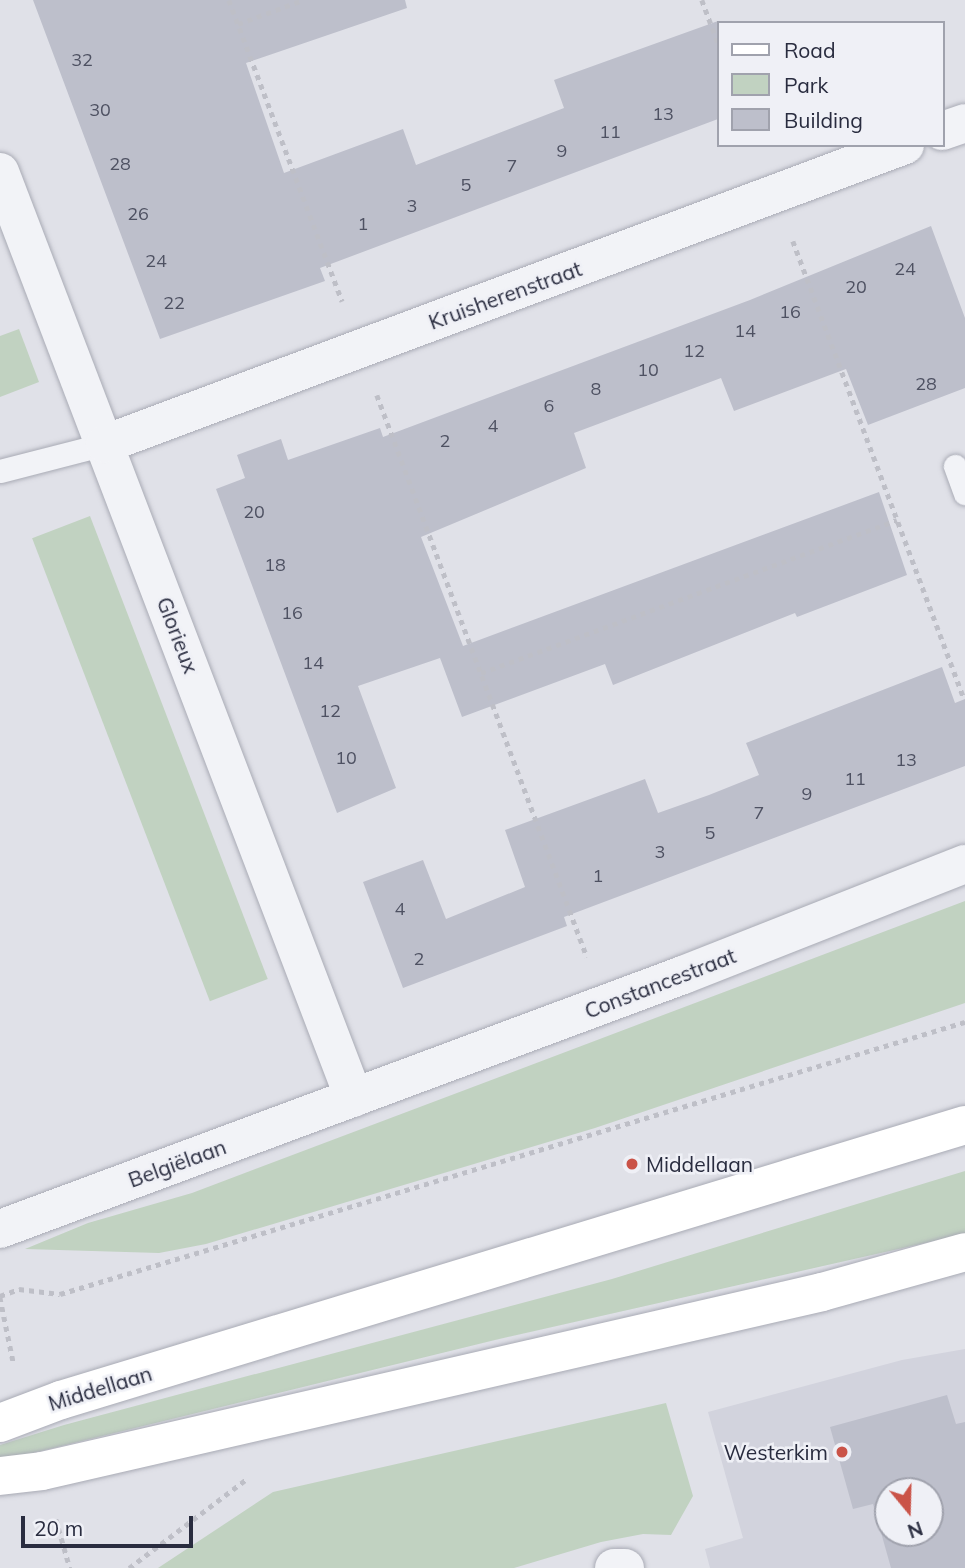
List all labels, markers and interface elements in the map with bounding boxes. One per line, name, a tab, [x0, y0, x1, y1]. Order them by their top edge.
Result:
legend	[716, 21, 944, 147]
text: Road	[784, 37, 835, 63]
house number: 32	[71, 49, 93, 71]
text: Park	[784, 72, 828, 98]
house number: 30	[89, 99, 111, 121]
house number: 13	[652, 103, 674, 125]
text: Building	[784, 107, 863, 133]
house number: 11	[599, 121, 621, 143]
house number: 9	[557, 140, 567, 162]
house number: 28	[109, 153, 131, 175]
house number: 7	[507, 155, 517, 177]
house number: 5	[461, 174, 471, 196]
house number: 3	[407, 195, 417, 217]
house number: 26	[127, 203, 149, 225]
house number: 1	[358, 213, 368, 235]
house number: 24	[145, 250, 167, 272]
street label: Kruisherenstraat	[425, 256, 585, 334]
house number: 24	[894, 258, 916, 280]
house number: 20	[845, 276, 867, 298]
house number: 22	[163, 292, 185, 314]
house number: 16	[779, 301, 801, 323]
house number: 14	[734, 320, 756, 342]
house number: 12	[683, 340, 705, 362]
house number: 10	[637, 359, 659, 381]
house number: 28	[915, 373, 937, 395]
house number: 8	[591, 378, 601, 400]
house number: 6	[544, 395, 554, 417]
house number: 4	[488, 415, 498, 437]
house number: 2	[440, 430, 450, 452]
house number: 20	[243, 501, 265, 523]
house number: 18	[264, 554, 286, 576]
street label: Glorieux	[152, 593, 204, 677]
house number: 16	[281, 602, 303, 624]
house number: 14	[302, 652, 324, 674]
house number: 12	[319, 700, 341, 722]
house number: 10	[335, 747, 357, 769]
house number: 13	[895, 749, 917, 771]
house number: 11	[844, 768, 866, 790]
house number: 9	[802, 783, 812, 805]
house number: 7	[754, 802, 764, 824]
house number: 5	[705, 822, 715, 844]
house number: 3	[655, 841, 665, 863]
house number: 1	[593, 865, 603, 887]
house number: 4	[395, 898, 405, 920]
street label: Constancestraat	[581, 943, 739, 1023]
house number: 2	[414, 948, 424, 970]
street label: Belgiëlaan	[125, 1134, 229, 1192]
place label: Middellaan	[646, 1151, 753, 1177]
marker: Middellaan	[624, 1156, 640, 1172]
street label: Middellaan	[45, 1360, 155, 1416]
place label: Westerkim	[724, 1439, 828, 1465]
marker: Westerkim	[834, 1444, 850, 1460]
north arrow	[874, 1477, 944, 1547]
scale bar	[24, 1502, 196, 1546]
text: 20 m	[34, 1515, 83, 1541]
text: N	[904, 1516, 926, 1544]

